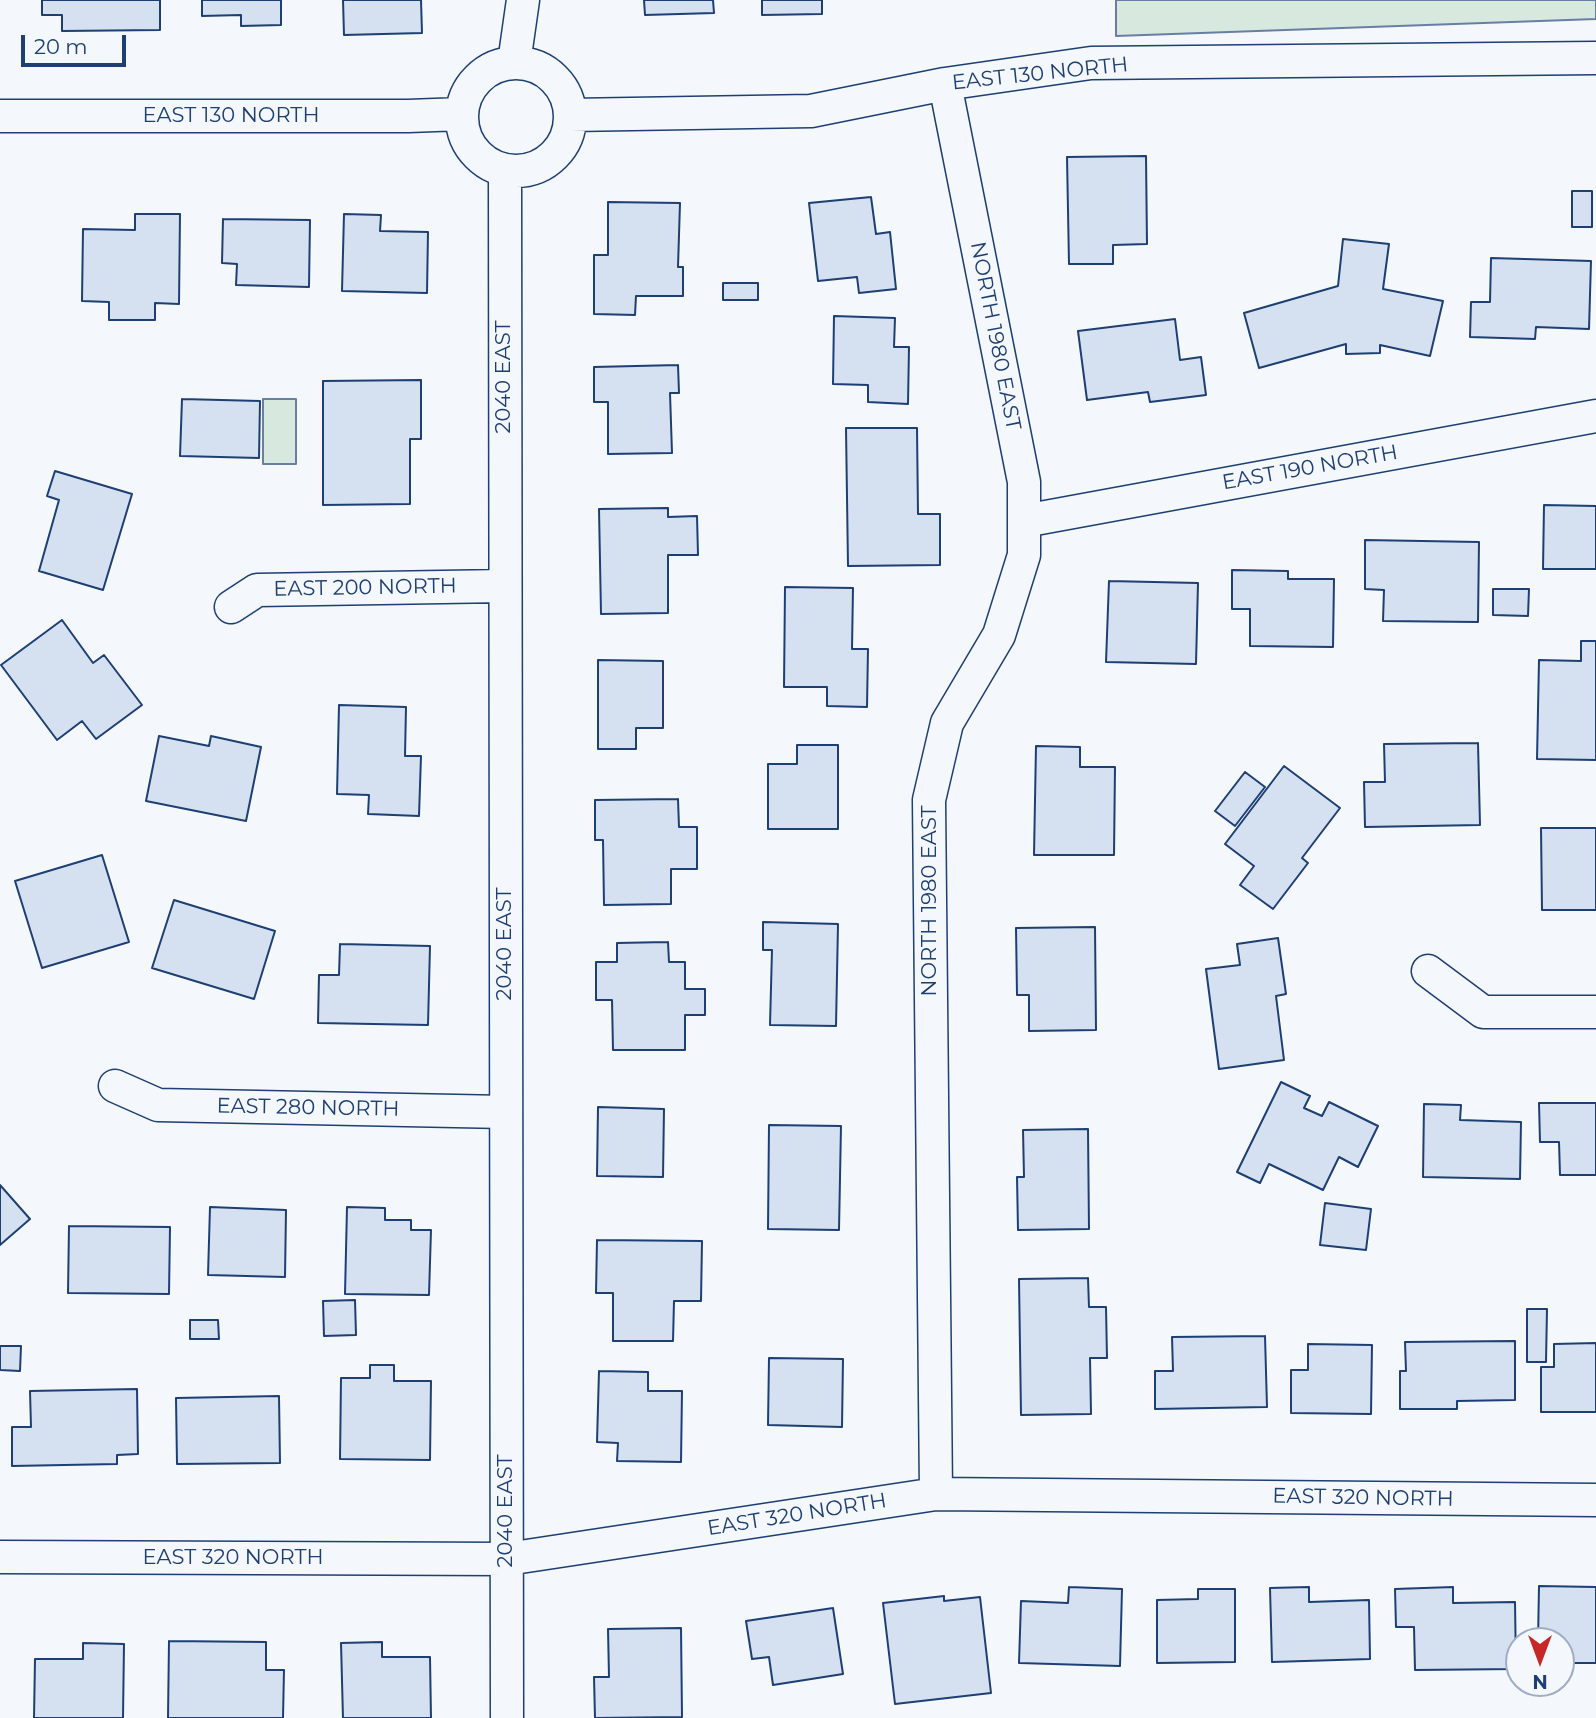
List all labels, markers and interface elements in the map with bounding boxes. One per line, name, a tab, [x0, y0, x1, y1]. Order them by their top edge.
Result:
scale bar	[24, 21, 130, 65]
text: 20 m	[34, 34, 88, 59]
street label: EAST 130 NORTH	[951, 52, 1129, 96]
street label: EAST 130 NORTH	[143, 103, 319, 129]
street label: NORTH 1980 EAST	[964, 240, 1026, 432]
street label: 2040 EAST	[491, 321, 517, 433]
street label: EAST 190 NORTH	[1220, 440, 1400, 496]
street label: EAST 200 NORTH	[273, 574, 457, 602]
street label: NORTH 1980 EAST	[917, 805, 943, 997]
street label: 2040 EAST	[492, 888, 518, 1000]
street label: EAST 280 NORTH	[216, 1094, 400, 1122]
street label: 2040 EAST	[493, 1455, 519, 1567]
street label: EAST 320 NORTH	[1272, 1484, 1454, 1512]
street label: EAST 320 NORTH	[706, 1488, 888, 1542]
street label: EAST 320 NORTH	[142, 1545, 324, 1571]
north arrow	[1505, 1627, 1575, 1697]
text: N	[1532, 1670, 1548, 1693]

